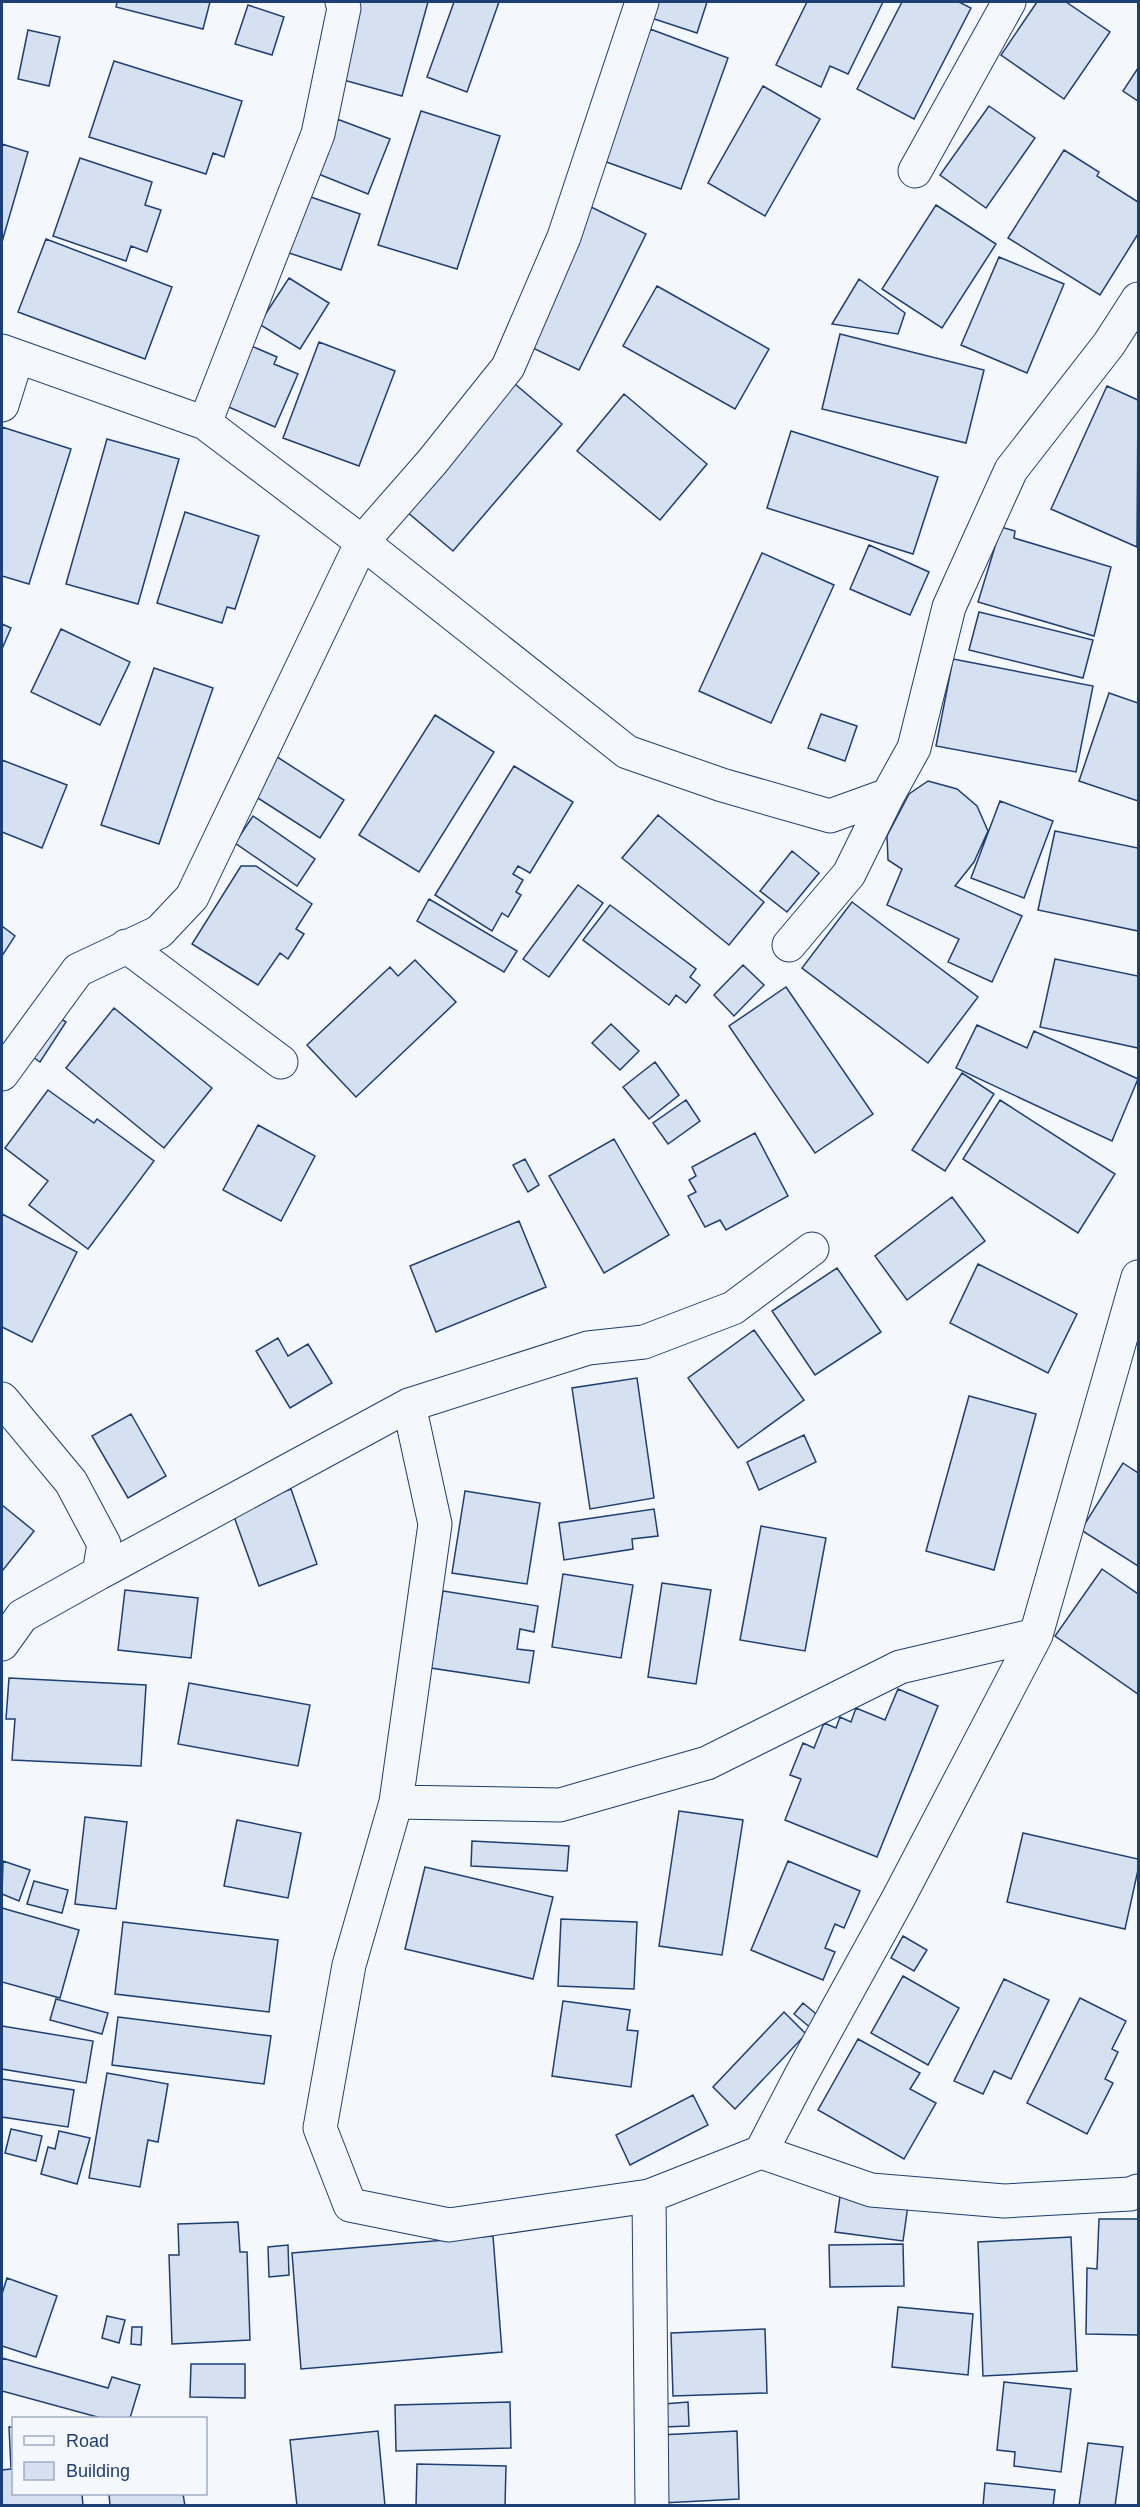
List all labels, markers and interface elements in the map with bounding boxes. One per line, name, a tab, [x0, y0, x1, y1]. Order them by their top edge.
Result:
legend	[12, 2417, 207, 2495]
text: Road	[66, 2431, 109, 2451]
text: Building	[66, 2461, 130, 2481]

